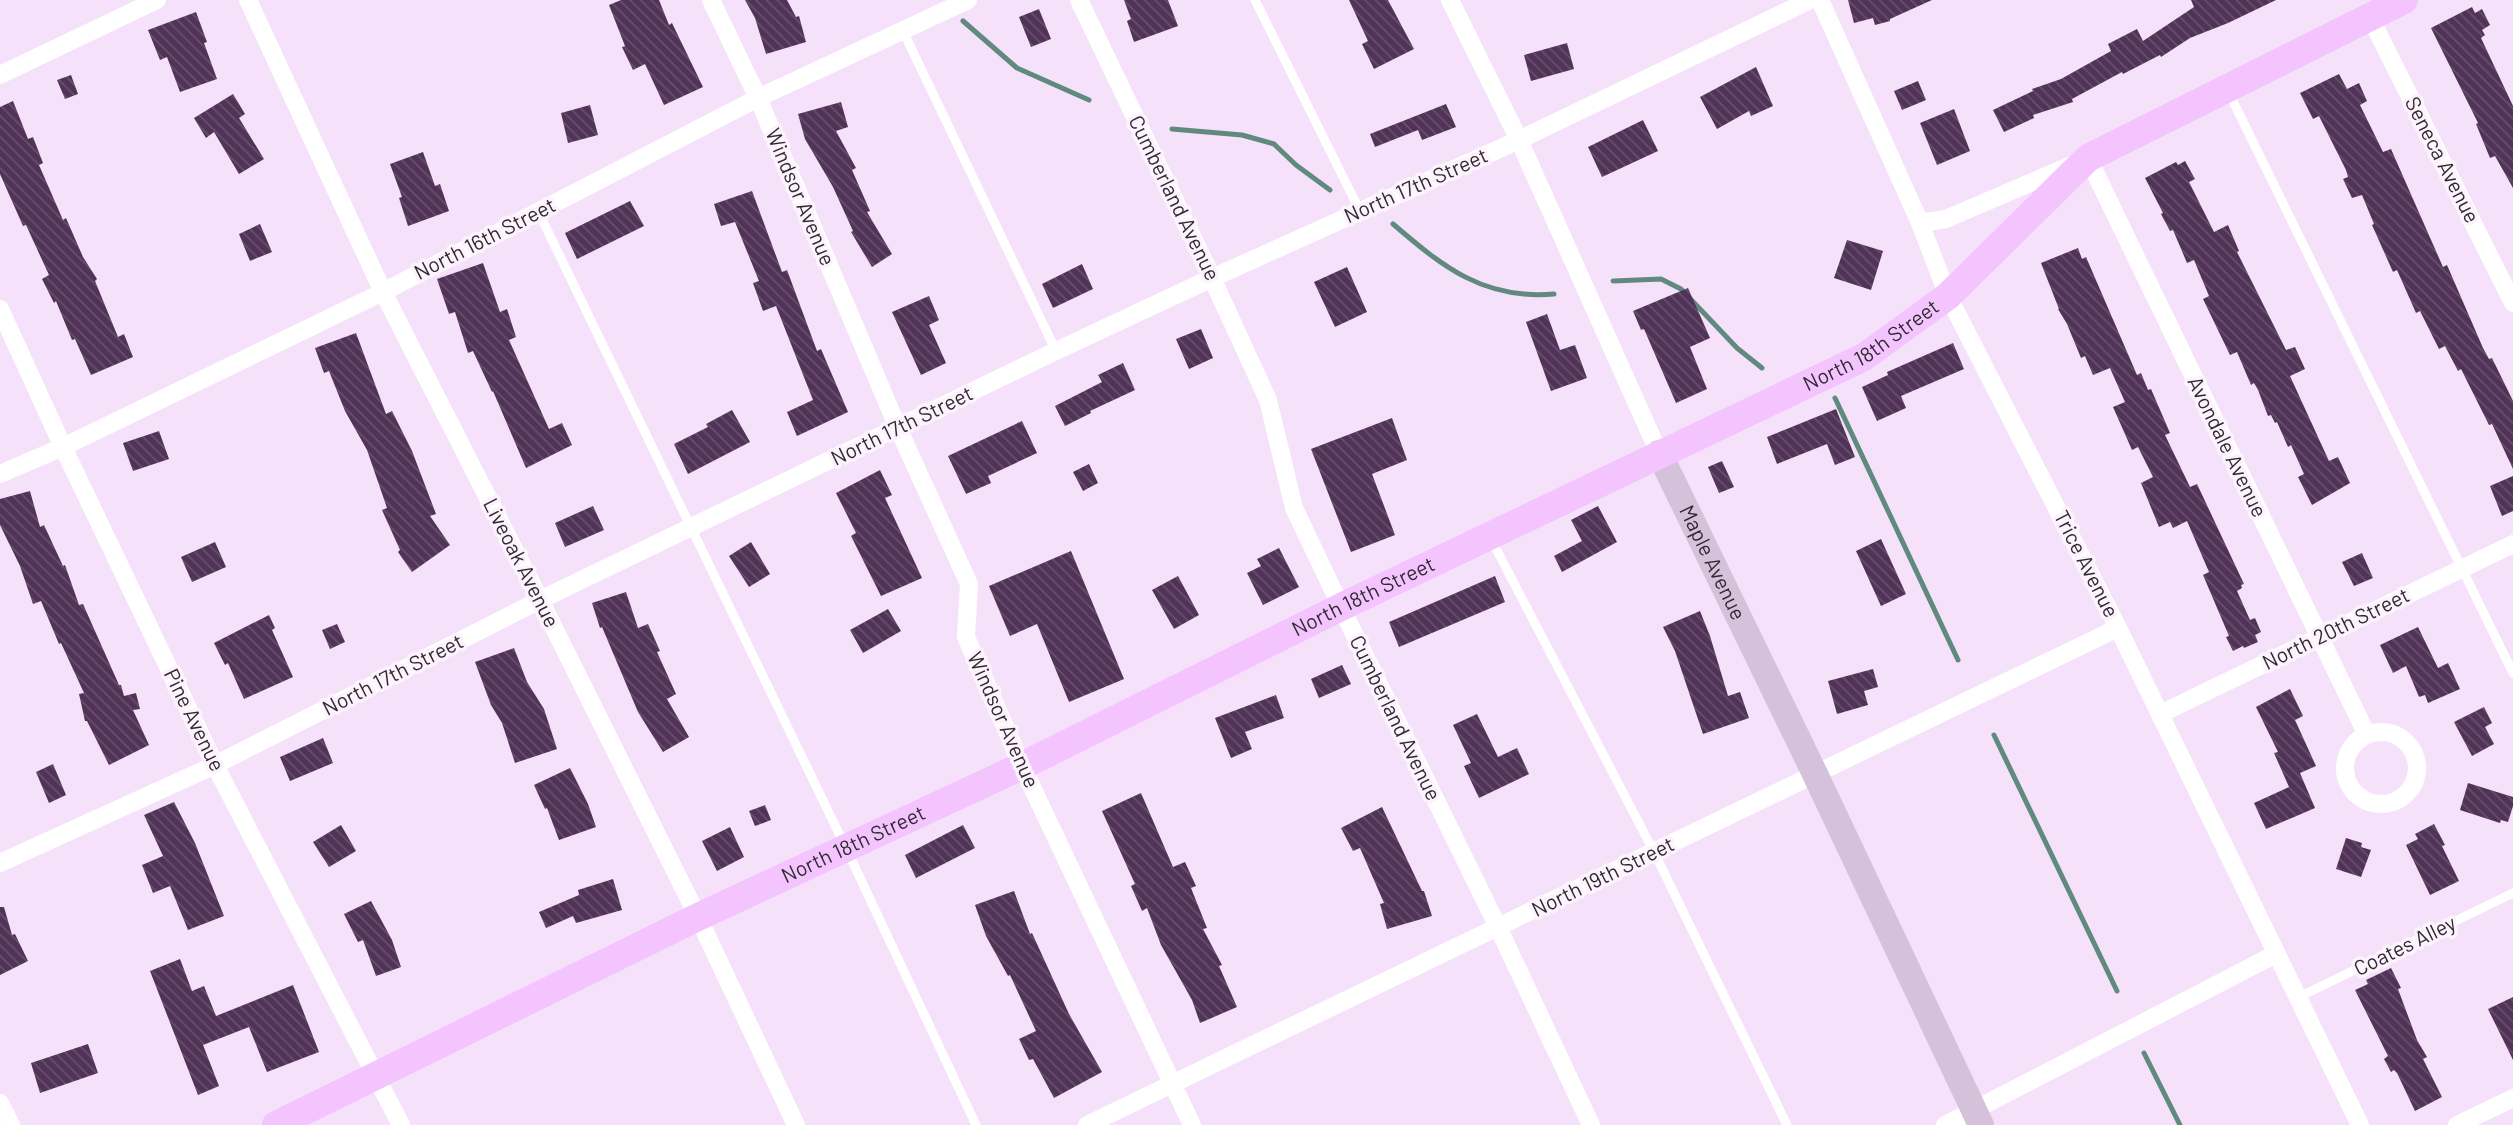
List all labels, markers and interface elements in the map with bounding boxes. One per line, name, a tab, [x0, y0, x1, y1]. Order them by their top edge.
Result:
street label: Seneca Avenue	[2401, 92, 2486, 227]
street label: Cumberland Avenue	[1125, 111, 1226, 284]
street label: Windsor Avenue	[761, 124, 842, 269]
street label: North 17th Street	[1340, 142, 1491, 227]
street label: North 16th Street	[409, 191, 559, 284]
street label: North 18th Street	[1799, 293, 1943, 395]
street label: Avondale Avenue	[2183, 372, 2273, 521]
street label: North 17th Street	[826, 380, 976, 470]
street label: Liveoak Avenue	[479, 494, 566, 631]
street label: Maple Avenue	[1675, 501, 1752, 623]
street label: Trice Avenue	[2050, 506, 2125, 621]
street label: North 18th Street	[1287, 550, 1438, 641]
street label: North 20th Street	[2258, 581, 2413, 674]
street label: North 17th Street	[318, 627, 467, 720]
street label: Cumberland Avenue	[1346, 631, 1447, 804]
street label: Windsor Avenue	[963, 647, 1046, 791]
street label: Pine Avenue	[160, 664, 231, 775]
street label: North 18th Street	[777, 799, 929, 887]
street label: North 19th Street	[1527, 830, 1678, 921]
street label: Coates Alley	[2349, 909, 2460, 980]

